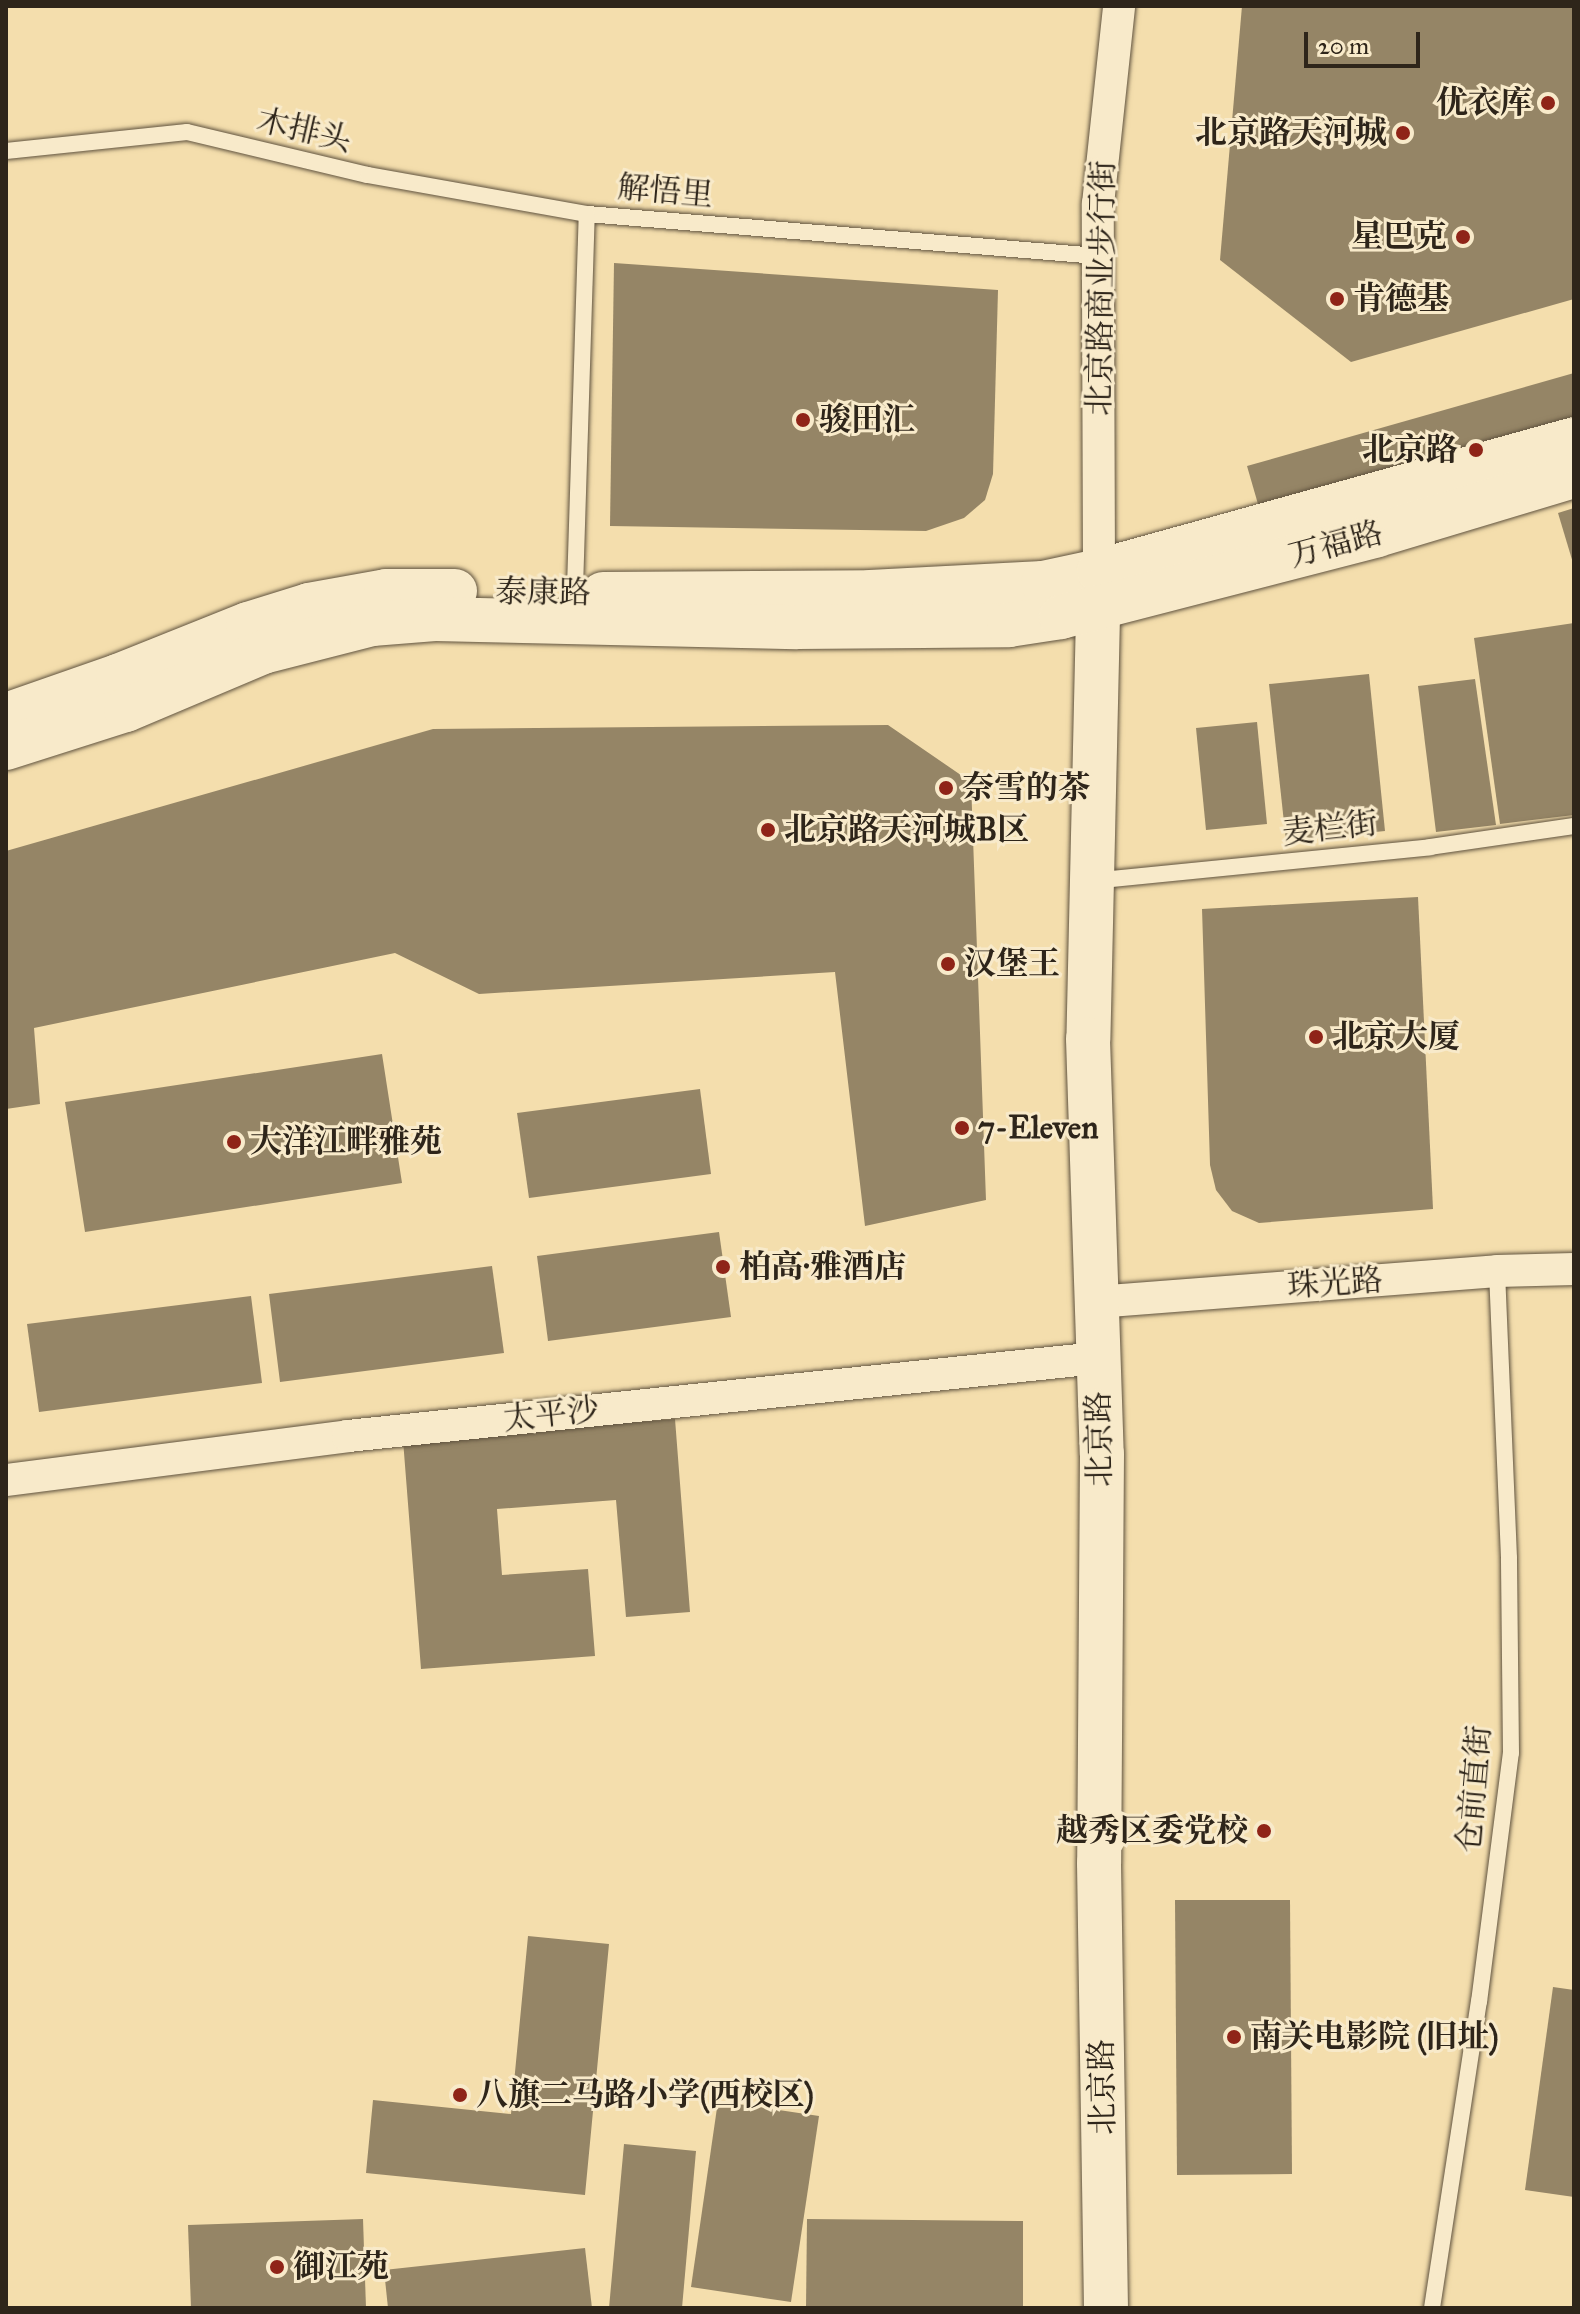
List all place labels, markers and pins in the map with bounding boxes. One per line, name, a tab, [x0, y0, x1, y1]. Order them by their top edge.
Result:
place label: 优衣库	[1436, 84, 1532, 122]
marker: 优衣库	[1539, 94, 1557, 112]
place label: 北京路天河城	[1195, 114, 1387, 152]
marker: 北京路天河城	[1394, 124, 1412, 142]
place label: 星巴克	[1351, 218, 1447, 256]
marker: 星巴克	[1454, 228, 1472, 246]
place label: 肯德基	[1353, 280, 1449, 318]
marker: 肯德基	[1328, 290, 1346, 308]
place label: 骏田汇	[819, 401, 915, 439]
marker: 骏田汇	[794, 411, 812, 429]
place label: 北京路	[1362, 431, 1458, 469]
marker: 北京路	[1465, 439, 1487, 461]
place label: 奈雪的茶	[962, 769, 1090, 807]
marker: 奈雪的茶	[937, 779, 955, 797]
place label: 北京路天河城B区	[784, 811, 1029, 849]
marker: 北京路天河城B区	[759, 821, 777, 839]
place label: 汉堡王	[964, 945, 1060, 983]
marker: 汉堡王	[939, 955, 957, 973]
place label: 北京大厦	[1332, 1018, 1460, 1056]
marker: 北京大厦	[1307, 1028, 1325, 1046]
place label: 7-Eleven	[978, 1109, 1098, 1147]
marker: 7-Eleven	[953, 1119, 971, 1137]
place label: 大洋江畔雅苑	[250, 1123, 442, 1161]
marker: 大洋江畔雅苑	[225, 1133, 243, 1151]
place label: 柏高·雅酒店	[739, 1248, 906, 1286]
marker: 柏高·雅酒店	[714, 1258, 732, 1276]
place label: 越秀区委党校	[1056, 1812, 1248, 1850]
marker: 越秀区委党校	[1255, 1822, 1273, 1840]
place label: 南关电影院 (旧址)	[1250, 2018, 1499, 2056]
marker: 南关电影院 (旧址)	[1225, 2028, 1243, 2046]
place label: 八旗二马路小学(西校区)	[476, 2076, 814, 2114]
marker: 八旗二马路小学(西校区)	[451, 2086, 469, 2104]
place label: 御江苑	[293, 2248, 389, 2286]
marker: 御江苑	[268, 2258, 286, 2276]

